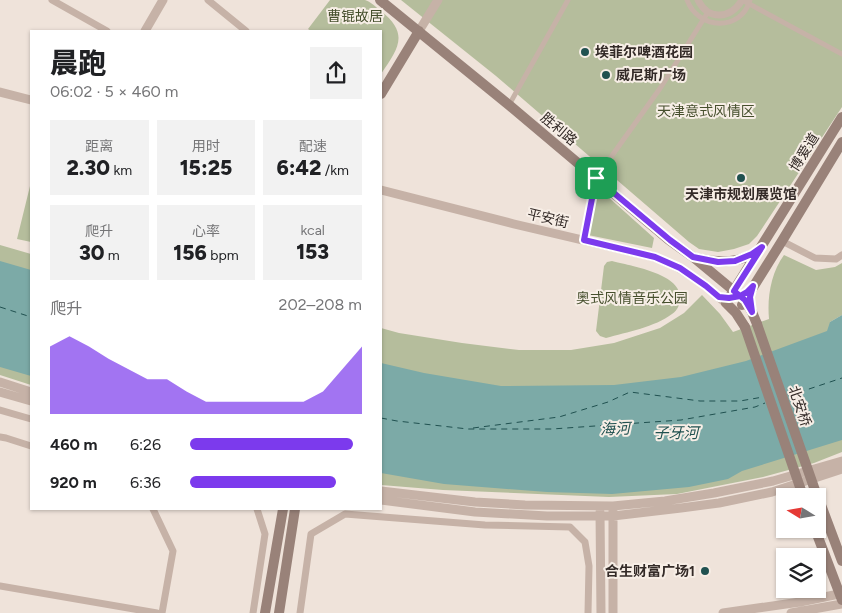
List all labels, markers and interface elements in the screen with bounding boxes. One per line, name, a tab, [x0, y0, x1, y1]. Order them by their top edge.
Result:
park label: 曹锟故居	[327, 8, 383, 25]
place label: 埃菲尔啤酒花园	[595, 44, 693, 61]
text: 晨跑	[50, 46, 106, 80]
marker: 埃菲尔啤酒花园	[579, 46, 591, 58]
button: share	[310, 47, 362, 99]
place label: 威尼斯广场	[616, 67, 686, 84]
marker: 威尼斯广场	[600, 69, 612, 81]
text: 06:02 · 5 × 460 m	[50, 82, 178, 101]
park label: 天津意式风情区	[657, 103, 755, 120]
street label: 胜利路	[537, 109, 580, 149]
street label: 博爱道	[786, 130, 823, 175]
text: 距离	[85, 138, 113, 155]
text: 用时	[192, 138, 220, 155]
text: 配速	[299, 138, 327, 155]
text: 2.30	[67, 155, 110, 180]
text: 15:25	[180, 155, 232, 180]
text: 6:42	[276, 155, 321, 180]
pin	[575, 157, 617, 199]
text: km	[110, 162, 132, 179]
text: /km	[321, 162, 349, 179]
icon: arrive	[582, 164, 610, 192]
marker: 天津市规划展览馆	[735, 172, 747, 184]
place label: 天津市规划展览馆	[685, 186, 797, 203]
street label: 平安街	[526, 205, 570, 231]
text: kcal	[300, 222, 325, 239]
text: 爬升	[85, 223, 113, 240]
text: 心率	[192, 223, 220, 240]
text: 153	[296, 239, 329, 264]
text: 30	[79, 240, 104, 265]
text: 156	[173, 240, 207, 265]
text: m	[104, 247, 120, 264]
text: bpm	[207, 247, 239, 264]
park label: 奥式风情音乐公园	[576, 290, 688, 307]
text: 202–208 m	[278, 295, 362, 314]
text: 爬升	[50, 299, 82, 318]
street label: 北安桥	[785, 384, 814, 429]
water label: 海河	[600, 419, 633, 439]
water label: 子牙河	[653, 424, 701, 442]
text: 460 m	[50, 435, 98, 454]
text: 6:26	[130, 435, 161, 454]
text: 920 m	[50, 473, 97, 492]
text: 6:36	[130, 473, 161, 492]
north arrow	[776, 488, 826, 538]
map controls	[776, 488, 826, 598]
button: layers	[776, 548, 826, 598]
place label: 合生财富广场1	[605, 563, 695, 580]
marker: 合生财富广场1	[699, 565, 711, 577]

